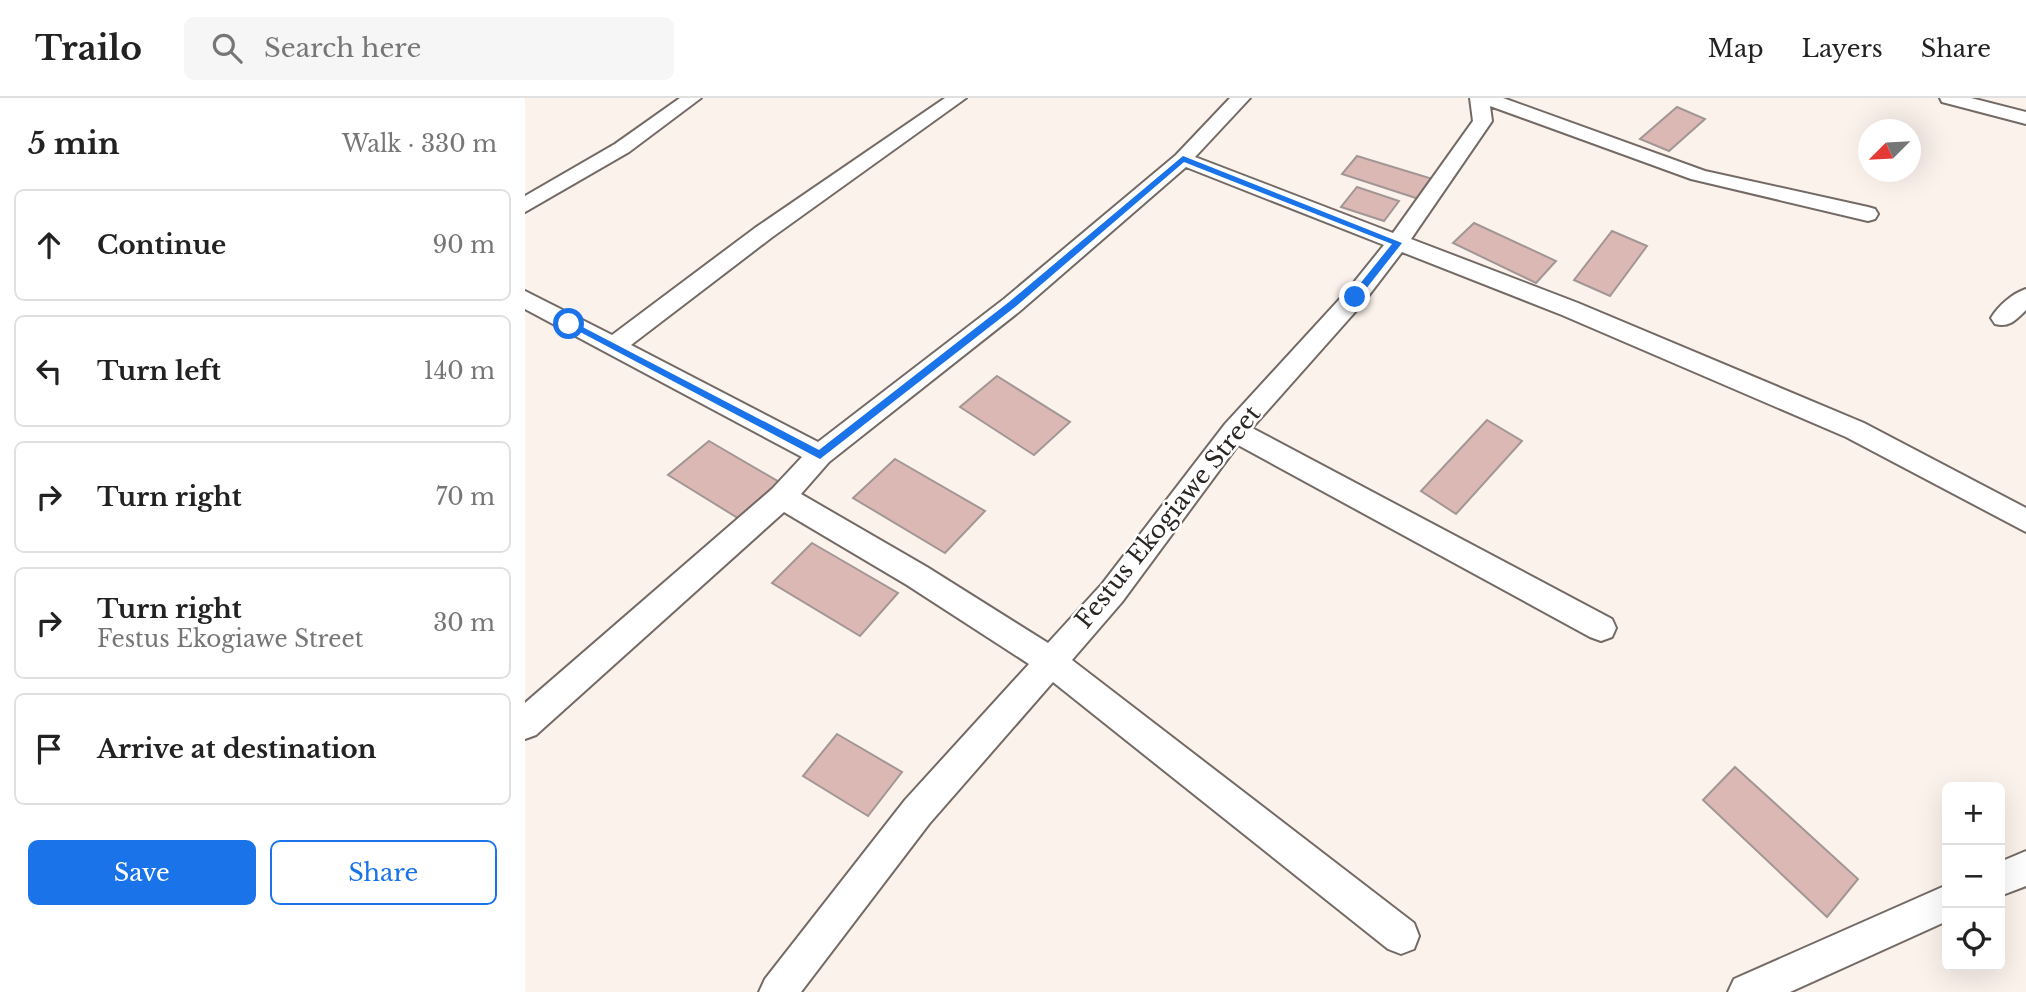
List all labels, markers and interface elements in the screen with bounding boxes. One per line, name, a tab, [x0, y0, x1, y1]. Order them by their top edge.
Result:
search box	[184, 17, 674, 80]
text: Trailo	[35, 28, 142, 69]
icon: search	[208, 29, 246, 67]
text: Search here	[264, 32, 421, 64]
text: Map	[1708, 34, 1764, 63]
text: Layers	[1802, 34, 1883, 63]
text: Share	[1921, 34, 1991, 63]
north arrow	[1858, 119, 1921, 182]
text: 5 min	[28, 125, 120, 162]
text: Walk · 330 m	[342, 130, 497, 158]
icon: ahead	[30, 226, 68, 264]
text: Continue	[97, 229, 226, 261]
text: 90 m	[433, 231, 495, 259]
route end	[1339, 281, 1370, 312]
route start	[553, 308, 584, 339]
icon: left	[30, 352, 68, 390]
text: Turn left	[97, 355, 221, 387]
text: 140 m	[424, 357, 495, 385]
street label: Festus Ekogiawe Street	[1069, 400, 1266, 634]
icon: right	[30, 478, 68, 516]
text: Turn right	[97, 481, 242, 513]
text: 70 m	[436, 483, 495, 511]
text: Turn right	[97, 593, 242, 625]
icon: right	[30, 604, 68, 642]
text: 30 m	[433, 609, 495, 637]
text: Festus Ekogiawe Street	[97, 625, 363, 653]
icon: arrive	[30, 730, 68, 768]
text: Arrive at destination	[97, 733, 377, 765]
map controls	[1942, 782, 2005, 971]
button: +	[1942, 782, 2005, 845]
button: Save	[28, 840, 256, 905]
button: Share	[270, 840, 497, 905]
button: −	[1942, 845, 2005, 908]
button: locate	[1942, 908, 2005, 971]

